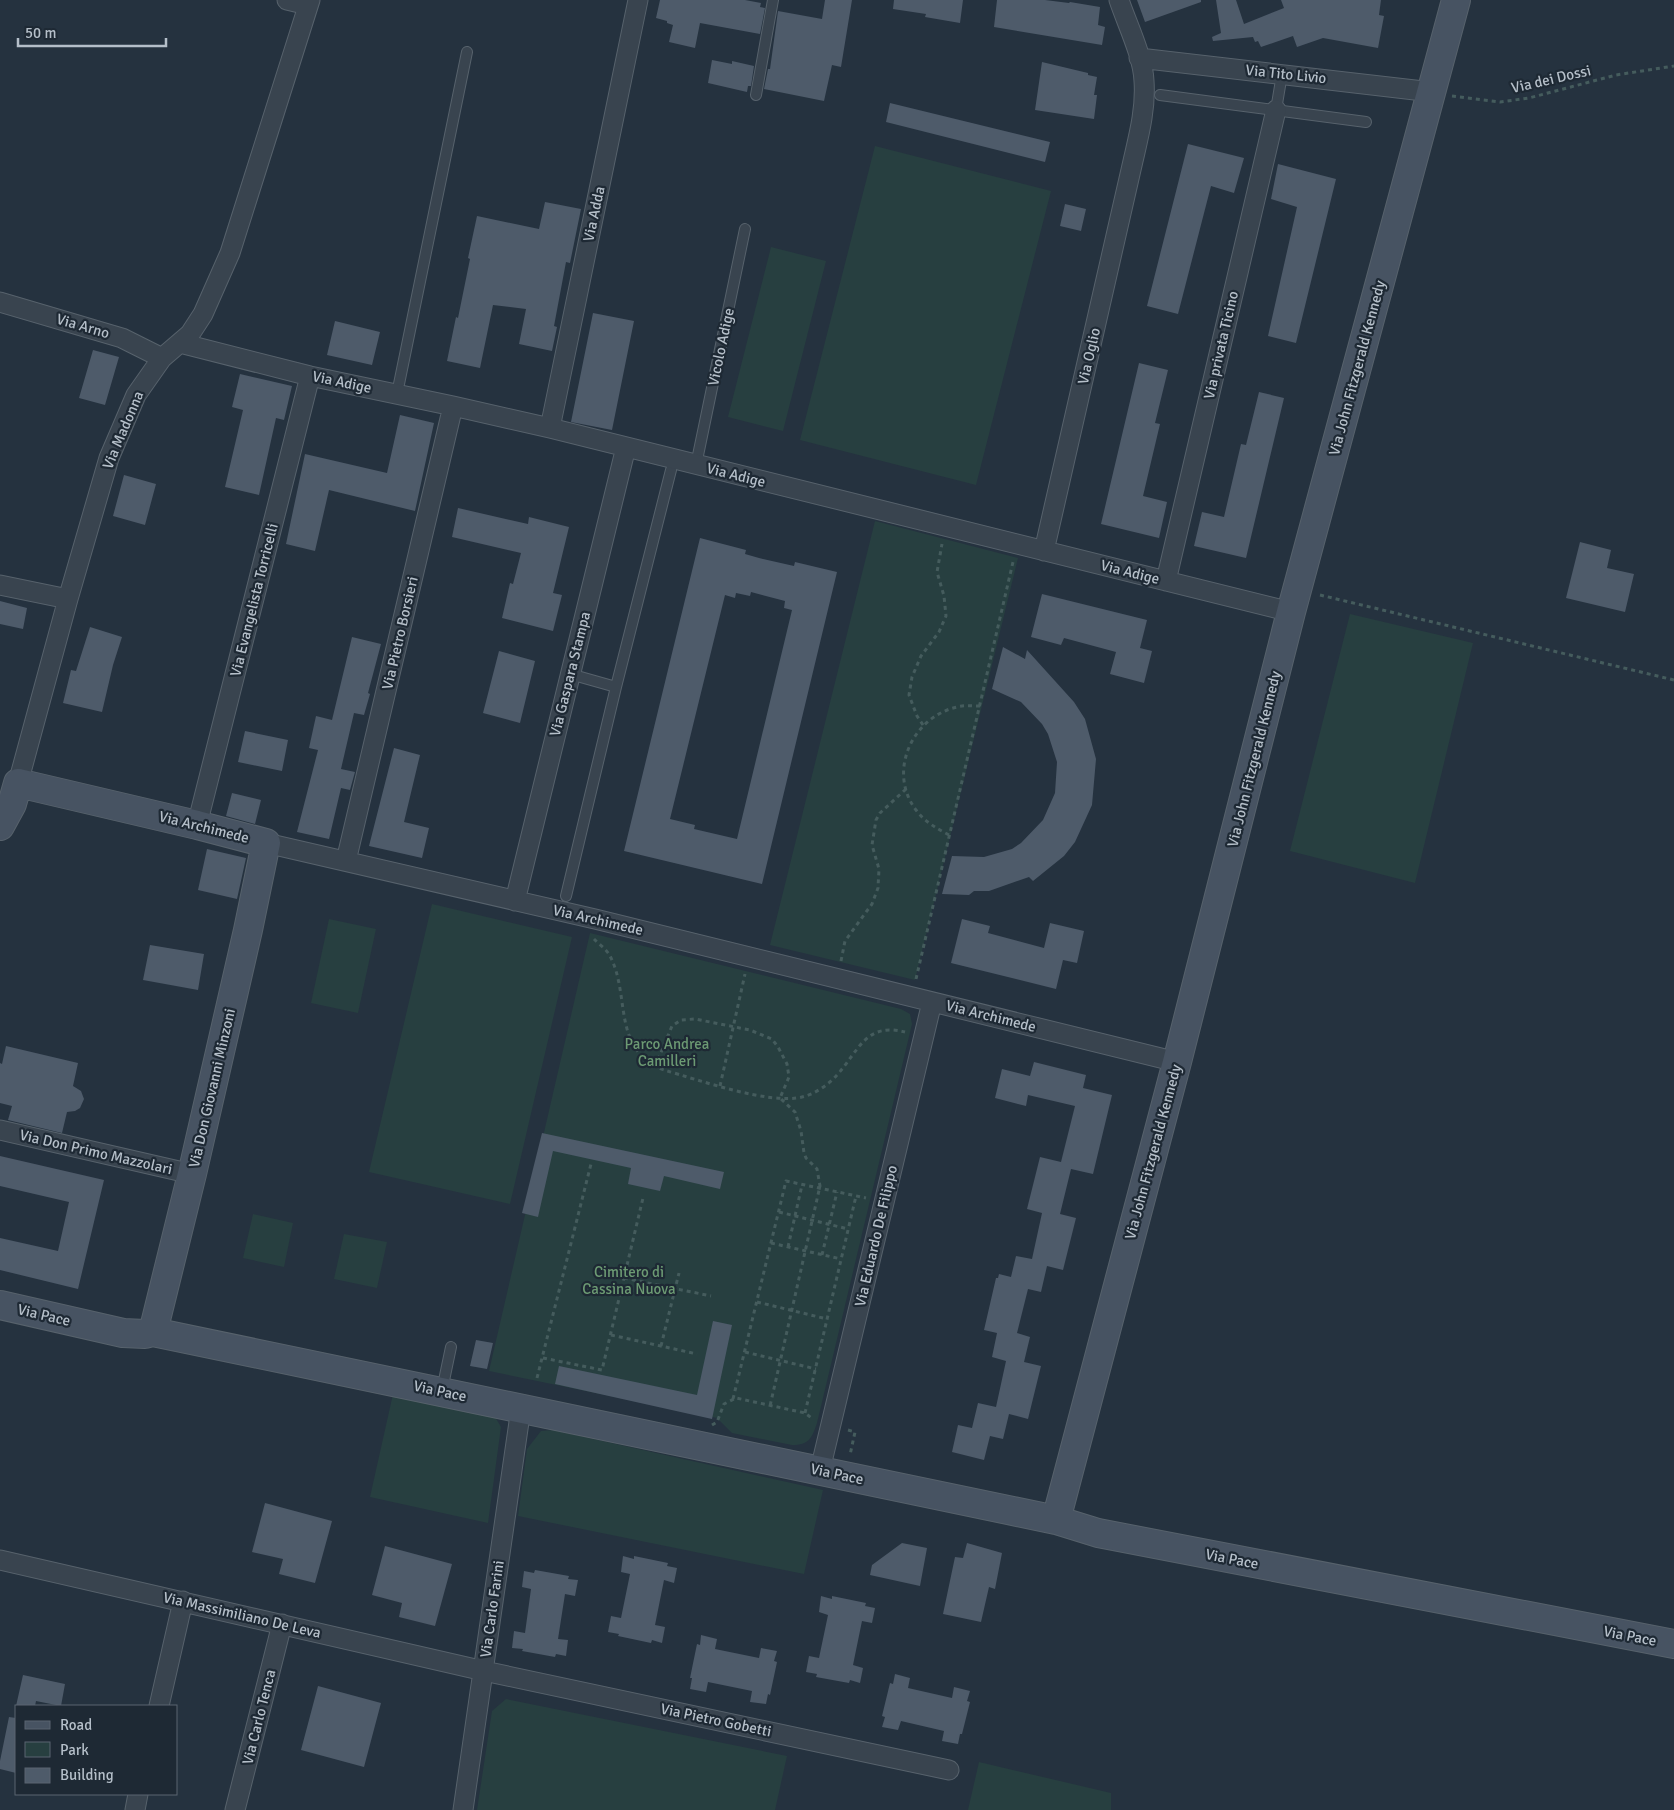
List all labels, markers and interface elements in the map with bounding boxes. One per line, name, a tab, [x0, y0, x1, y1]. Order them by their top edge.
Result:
scale bar	[18, 15, 165, 47]
text: 50 m	[25, 24, 56, 42]
street label: Via Tito Livio	[1245, 61, 1327, 87]
street label: Via dei Dossi	[1509, 61, 1593, 97]
street label: Via Adda	[579, 185, 609, 243]
street label: Via John Fitzgerald Kennedy	[1325, 278, 1389, 458]
street label: Via privata Ticino	[1200, 289, 1242, 401]
street label: Vicolo Adige	[704, 306, 738, 388]
street label: Via Arno	[54, 310, 112, 342]
street label: Via Oglio	[1074, 326, 1104, 386]
street label: Via Adige	[311, 367, 373, 397]
street label: Via Madonna	[99, 388, 147, 472]
street label: Via Adige	[705, 459, 767, 491]
street label: Via Evangelista Torricelli	[226, 521, 282, 679]
street label: Via Adige	[1099, 556, 1161, 588]
street label: Via Pietro Borsieri	[378, 575, 422, 691]
street label: Via Gaspara Stampa	[546, 610, 594, 738]
street label: Via John Fitzgerald Kennedy	[1223, 669, 1285, 849]
street label: Via Archimede	[157, 807, 251, 847]
street label: Via Archimede	[551, 901, 645, 939]
street label: Via Archimede	[944, 996, 1038, 1036]
street label: Via Don Giovanni Minzoni	[185, 1007, 239, 1169]
park label: Parco Andrea Camilleri	[625, 1035, 709, 1070]
street label: Via John Fitzgerald Kennedy	[1121, 1062, 1185, 1242]
street label: Via Don Primo Mazzolari	[18, 1126, 174, 1178]
street label: Via Eduardo De Filippo	[851, 1163, 901, 1308]
park label: Cimitero di Cassina Nuova	[582, 1263, 676, 1298]
street label: Via Pace	[16, 1300, 72, 1330]
street label: Via Pace	[412, 1377, 468, 1405]
street label: Via Pace	[809, 1460, 865, 1488]
street label: Via Pace	[1204, 1545, 1260, 1573]
street label: Via Carlo Farini	[476, 1559, 508, 1659]
street label: Via Massimiliano De Leva	[161, 1588, 323, 1642]
street label: Via Pace	[1602, 1622, 1658, 1650]
street label: Via Carlo Tenca	[238, 1668, 280, 1766]
street label: Via Pietro Gobetti	[659, 1699, 773, 1741]
legend	[15, 1705, 178, 1795]
text: Road	[60, 1716, 92, 1734]
text: Park	[60, 1741, 89, 1759]
text: Building	[60, 1766, 114, 1784]

